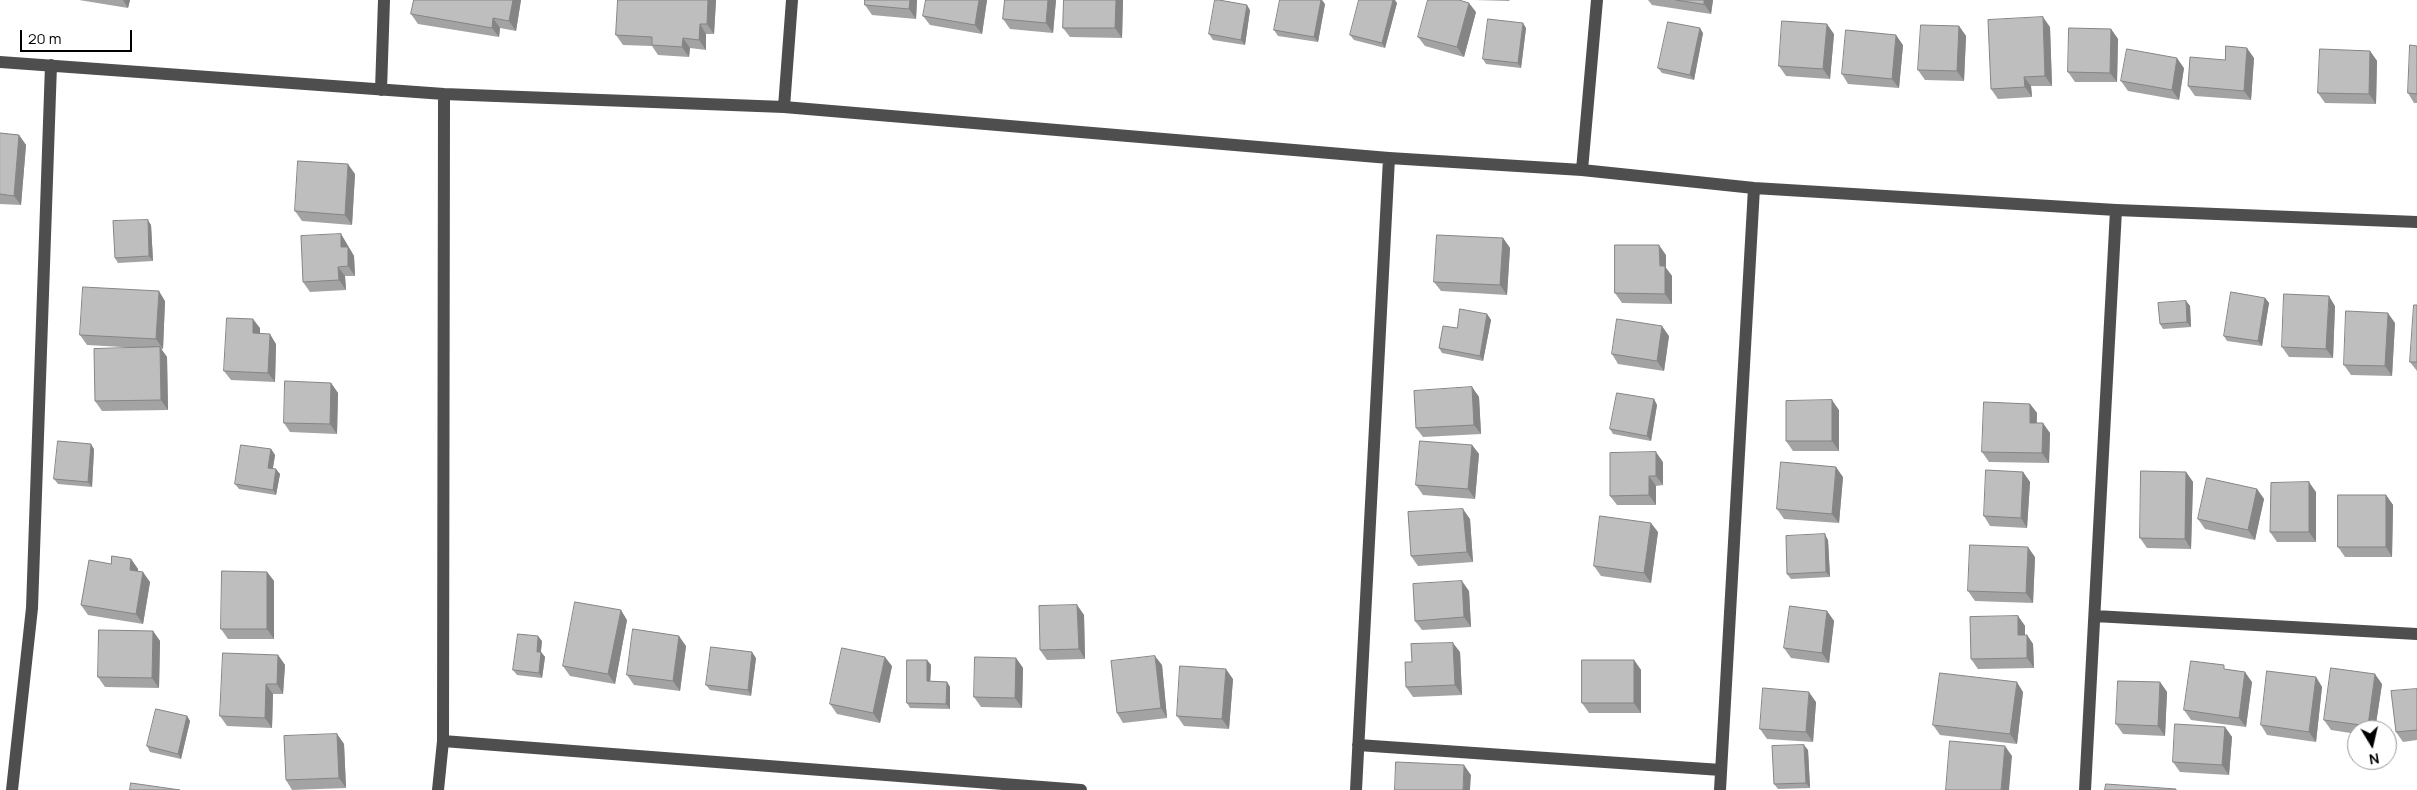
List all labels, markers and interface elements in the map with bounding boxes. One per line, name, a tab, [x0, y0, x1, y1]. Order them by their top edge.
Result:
scale bar	[22, 20, 135, 52]
text: 20 m	[28, 28, 61, 49]
north arrow	[2347, 720, 2397, 770]
text: N	[2368, 749, 2381, 769]

